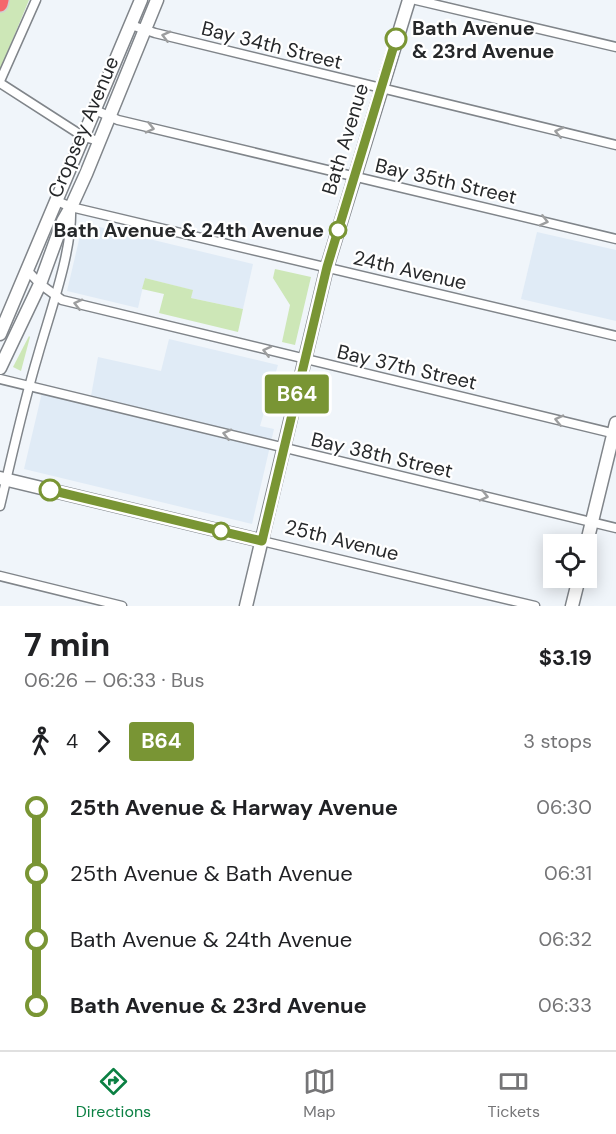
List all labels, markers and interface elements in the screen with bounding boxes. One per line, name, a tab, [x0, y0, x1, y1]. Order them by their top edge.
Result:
street label: Bay 34th Street	[199, 15, 345, 75]
place label: Bath Avenue & 23rd Avenue	[412, 15, 554, 64]
marker: Bath Avenue & 23rd Avenue	[385, 28, 407, 50]
one-way arrow	[161, 30, 171, 43]
street label: Cropsey Avenue	[42, 52, 124, 202]
street label: Bath Avenue	[316, 80, 374, 198]
one-way arrow	[145, 120, 155, 133]
one-way arrow	[554, 126, 564, 139]
street label: Bay 35th Street	[373, 152, 519, 210]
one-way arrow	[539, 214, 549, 227]
place label: Bath Avenue & 24th Avenue	[54, 217, 324, 243]
marker: Bath Avenue & 24th Avenue	[329, 221, 347, 239]
street label: 24th Avenue	[351, 244, 469, 296]
one-way arrow	[73, 299, 83, 312]
street label: Bay 37th Street	[335, 338, 480, 396]
one-way arrow	[263, 345, 273, 358]
line badge: B64	[262, 374, 332, 414]
text: B64	[277, 380, 317, 408]
one-way arrow	[554, 415, 564, 428]
street label: Bay 38th Street	[309, 426, 455, 484]
one-way arrow	[222, 429, 232, 442]
unlabelled marker	[39, 479, 61, 501]
one-way arrow	[479, 489, 489, 502]
street label: 25th Avenue	[282, 513, 402, 567]
unlabelled marker	[212, 522, 230, 540]
map controls	[543, 534, 597, 588]
button: locate	[543, 534, 597, 588]
text: 7 min	[24, 623, 110, 666]
text: $3.19	[539, 643, 592, 672]
text: 06:26 – 06:33 · Bus	[24, 667, 204, 693]
icon: walk	[24, 725, 57, 758]
icon: forward	[87, 725, 120, 758]
text: B64	[141, 727, 182, 755]
text: 4	[66, 728, 78, 754]
text: 3 stops	[523, 728, 592, 754]
text: 25th Avenue & Harway Avenue	[70, 793, 398, 822]
text: 06:30	[536, 794, 592, 820]
text: 25th Avenue & Bath Avenue	[70, 859, 353, 888]
text: 06:31	[544, 860, 592, 886]
text: Bath Avenue & 24th Avenue	[70, 925, 352, 954]
text: 06:32	[538, 926, 592, 952]
text: Bath Avenue & 23rd Avenue	[70, 991, 367, 1020]
text: 06:33	[538, 992, 592, 1018]
tab: Directions	[76, 1065, 151, 1122]
tab: Map	[303, 1065, 336, 1122]
tab: Tickets	[488, 1065, 540, 1122]

